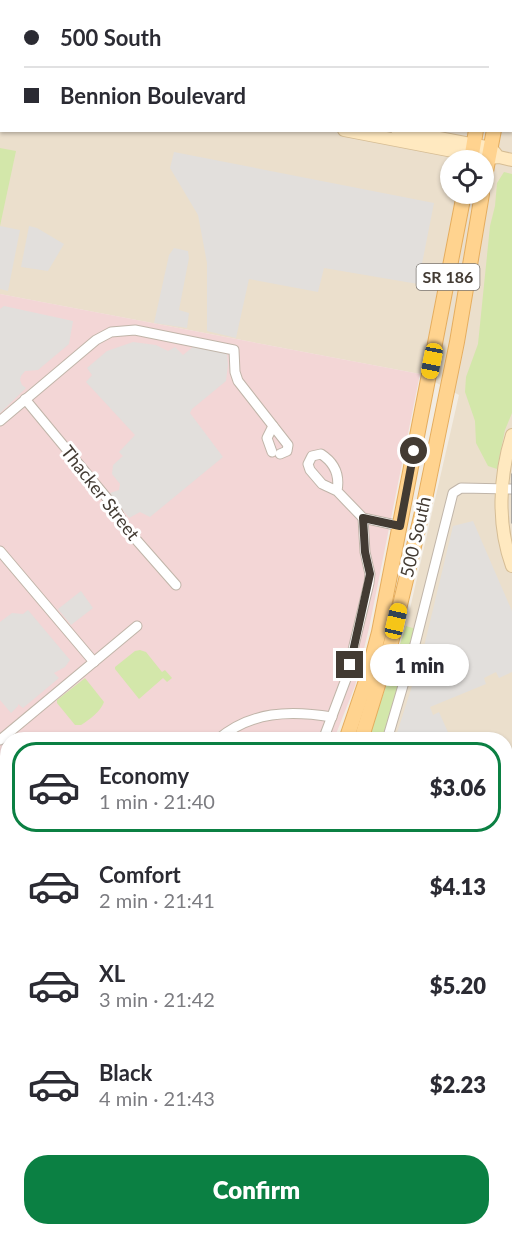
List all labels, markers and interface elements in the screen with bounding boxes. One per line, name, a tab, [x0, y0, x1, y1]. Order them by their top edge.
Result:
text: 500 South	[60, 24, 161, 51]
text: Bennion Boulevard	[60, 82, 246, 109]
map controls	[440, 150, 494, 204]
button: locate	[440, 150, 494, 204]
road number: SR 186	[416, 264, 480, 290]
car	[420, 342, 444, 380]
route start	[400, 437, 427, 464]
street label: Thacker Street	[57, 441, 145, 545]
street label: 500 South	[395, 494, 435, 579]
car	[383, 601, 409, 641]
callout: 1 min	[371, 644, 470, 686]
route end	[336, 651, 363, 678]
text: 1 min	[395, 653, 444, 677]
icon: car	[27, 760, 81, 814]
text: Economy	[99, 762, 189, 789]
text: $3.06	[430, 774, 486, 801]
text: 1 min · 21:40	[99, 789, 215, 813]
icon: car	[27, 859, 81, 913]
text: Comfort	[99, 861, 181, 888]
text: $4.13	[430, 873, 486, 900]
text: 2 min · 21:41	[99, 888, 215, 912]
icon: car	[27, 958, 81, 1012]
text: XL	[99, 960, 125, 987]
text: $5.20	[430, 972, 486, 999]
text: 3 min · 21:42	[99, 987, 215, 1011]
icon: car	[27, 1057, 81, 1111]
text: Black	[99, 1059, 152, 1086]
text: $2.23	[430, 1071, 486, 1098]
text: 4 min · 21:43	[99, 1086, 215, 1110]
button: Confirm	[24, 1155, 489, 1224]

